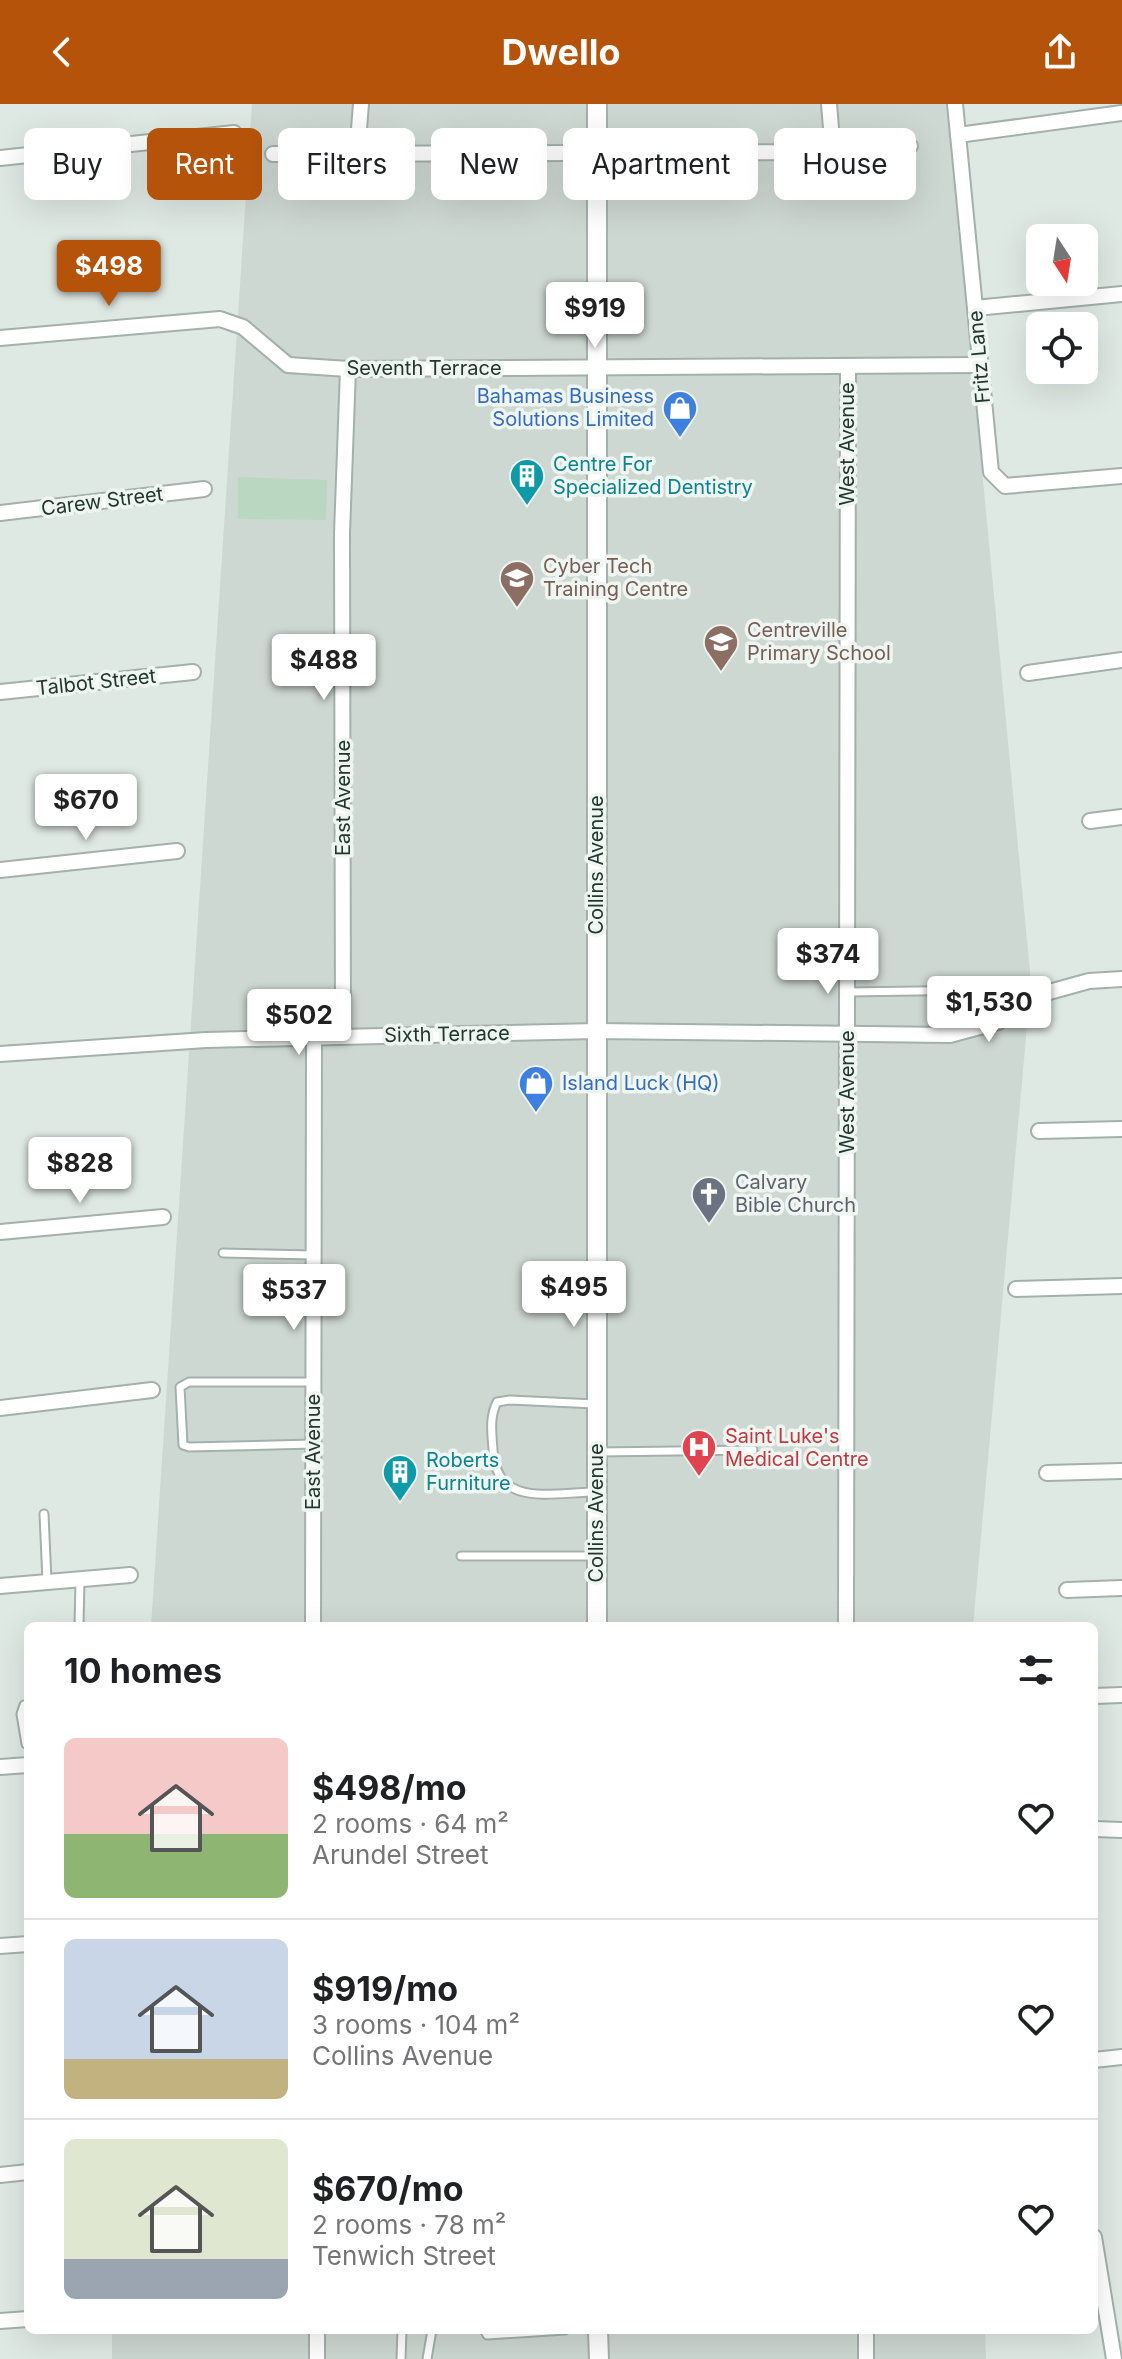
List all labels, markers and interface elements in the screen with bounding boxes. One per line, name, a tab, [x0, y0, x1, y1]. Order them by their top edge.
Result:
icon: back	[40, 30, 84, 74]
text: Dwello	[501, 30, 621, 74]
icon: share	[1038, 30, 1082, 74]
chip: Buy	[24, 128, 131, 200]
chip: Rent	[147, 128, 262, 200]
chip: Filters	[278, 128, 415, 200]
chip: New	[431, 128, 547, 200]
chip: Apartment	[563, 128, 758, 200]
chip: House	[774, 128, 916, 200]
north arrow	[1026, 224, 1098, 296]
map controls	[1026, 224, 1098, 384]
pin: $498	[62, 240, 156, 308]
text: $498	[75, 250, 143, 281]
pin: $919	[548, 282, 642, 350]
text: $919	[564, 292, 626, 323]
street label: Fritz Lane	[963, 310, 995, 404]
button: locate	[1026, 312, 1098, 384]
street label: Seventh Terrace	[346, 356, 502, 380]
street label: West Avenue	[835, 382, 859, 506]
place label: Bahamas Business Solutions Limited	[477, 384, 654, 431]
shop icon: Bahamas Business Solutions Limited	[661, 389, 699, 439]
place label: Centre For Specialized Dentistry	[553, 452, 753, 499]
building icon: Centre For Specialized Dentistry	[508, 457, 546, 507]
street label: Carew Street	[40, 482, 165, 520]
place label: Cyber Tech Training Centre	[543, 554, 688, 601]
school or university icon: Cyber Tech Training Centre	[498, 559, 536, 609]
place label: Centreville Primary School	[747, 618, 891, 665]
school or university icon: Centreville Primary School	[702, 623, 740, 673]
pin: $488	[277, 634, 371, 702]
text: $488	[290, 644, 358, 675]
street label: Talbot Street	[35, 664, 158, 700]
street label: East Avenue	[331, 740, 355, 856]
pin: $670	[39, 774, 133, 842]
text: $670	[53, 784, 119, 815]
street label: Collins Avenue	[584, 795, 608, 935]
pin: $374	[781, 928, 875, 996]
text: $374	[796, 938, 861, 969]
pin: $1,530	[924, 976, 1054, 1044]
text: $1,530	[945, 986, 1033, 1017]
pin: $502	[252, 989, 346, 1057]
text: $502	[265, 999, 333, 1030]
street label: Sixth Terrace	[384, 1021, 510, 1047]
street label: West Avenue	[835, 1030, 859, 1154]
shop icon: Island Luck (HQ)	[517, 1064, 555, 1114]
place label: Island Luck (HQ)	[562, 1071, 720, 1095]
pin: $828	[33, 1137, 127, 1205]
text: $828	[46, 1147, 114, 1178]
place label: Calvary Bible Church	[735, 1170, 856, 1217]
church icon: Calvary Bible Church	[690, 1175, 728, 1225]
pin: $495	[527, 1261, 621, 1329]
pin: $537	[247, 1264, 341, 1332]
text: $495	[540, 1271, 608, 1302]
text: $537	[261, 1274, 327, 1305]
street label: East Avenue	[301, 1394, 325, 1510]
place label: Saint Luke's Medical Centre	[725, 1424, 869, 1471]
hospital icon: Saint Luke's Medical Centre	[680, 1428, 718, 1478]
street label: Collins Avenue	[584, 1443, 608, 1583]
place label: Roberts Furniture	[426, 1448, 511, 1495]
building icon: Roberts Furniture	[381, 1453, 419, 1503]
icon: filters	[1014, 1648, 1058, 1692]
text: 10 homes	[64, 1650, 222, 1691]
text: $498/mo	[312, 1767, 467, 1808]
icon: home	[128, 1770, 224, 1866]
icon: heart	[1014, 1796, 1058, 1840]
text: 2 rooms · 64 m²	[312, 1808, 509, 1839]
text: Arundel Street	[312, 1839, 489, 1870]
text: $919/mo	[312, 1968, 458, 2009]
icon: home	[128, 1971, 224, 2067]
icon: heart	[1014, 1997, 1058, 2041]
text: 3 rooms · 104 m²	[312, 2009, 520, 2040]
text: Collins Avenue	[312, 2040, 493, 2071]
text: $670/mo	[312, 2168, 464, 2209]
icon: home	[128, 2171, 224, 2267]
icon: heart	[1014, 2197, 1058, 2241]
text: 2 rooms · 78 m²	[312, 2209, 506, 2240]
text: Tenwich Street	[312, 2240, 496, 2271]

